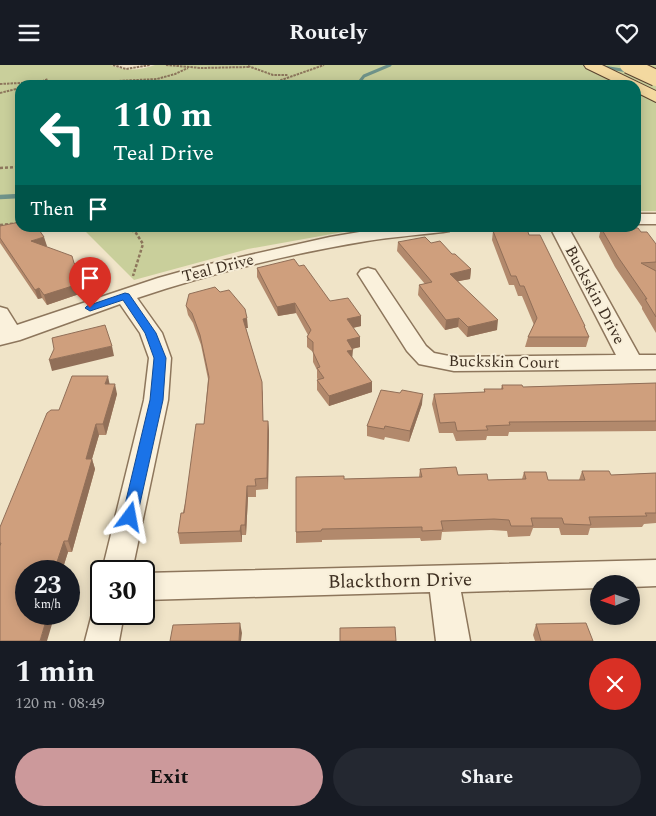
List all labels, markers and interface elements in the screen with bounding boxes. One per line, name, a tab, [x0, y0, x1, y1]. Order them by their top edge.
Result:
text: Routely	[289, 16, 367, 49]
icon: menu	[15, 19, 43, 47]
icon: heart	[613, 19, 641, 47]
text: 110 m	[113, 89, 212, 142]
icon: left	[30, 100, 95, 165]
text: Teal Drive	[113, 137, 214, 170]
text: Then	[30, 195, 74, 224]
icon: arrive	[84, 195, 112, 223]
street label: Buckskin Drive	[559, 241, 631, 349]
street label: Teal Drive	[179, 247, 257, 289]
pin	[69, 257, 111, 308]
icon: arrive	[76, 264, 104, 292]
street label: Buckskin Court	[448, 349, 560, 375]
position arrow	[103, 490, 155, 542]
speed limit sign: 30	[90, 560, 155, 625]
street label: Blackthorn Drive	[328, 565, 472, 597]
text: 23	[33, 567, 62, 605]
north arrow	[590, 575, 640, 625]
map controls	[590, 575, 640, 625]
text: km/h	[34, 595, 61, 614]
text: 1 min	[15, 649, 95, 695]
button: close	[589, 658, 641, 710]
text: 120 m · 08:49	[15, 691, 105, 715]
button: Exit	[15, 748, 323, 806]
button: Share	[333, 748, 641, 806]

